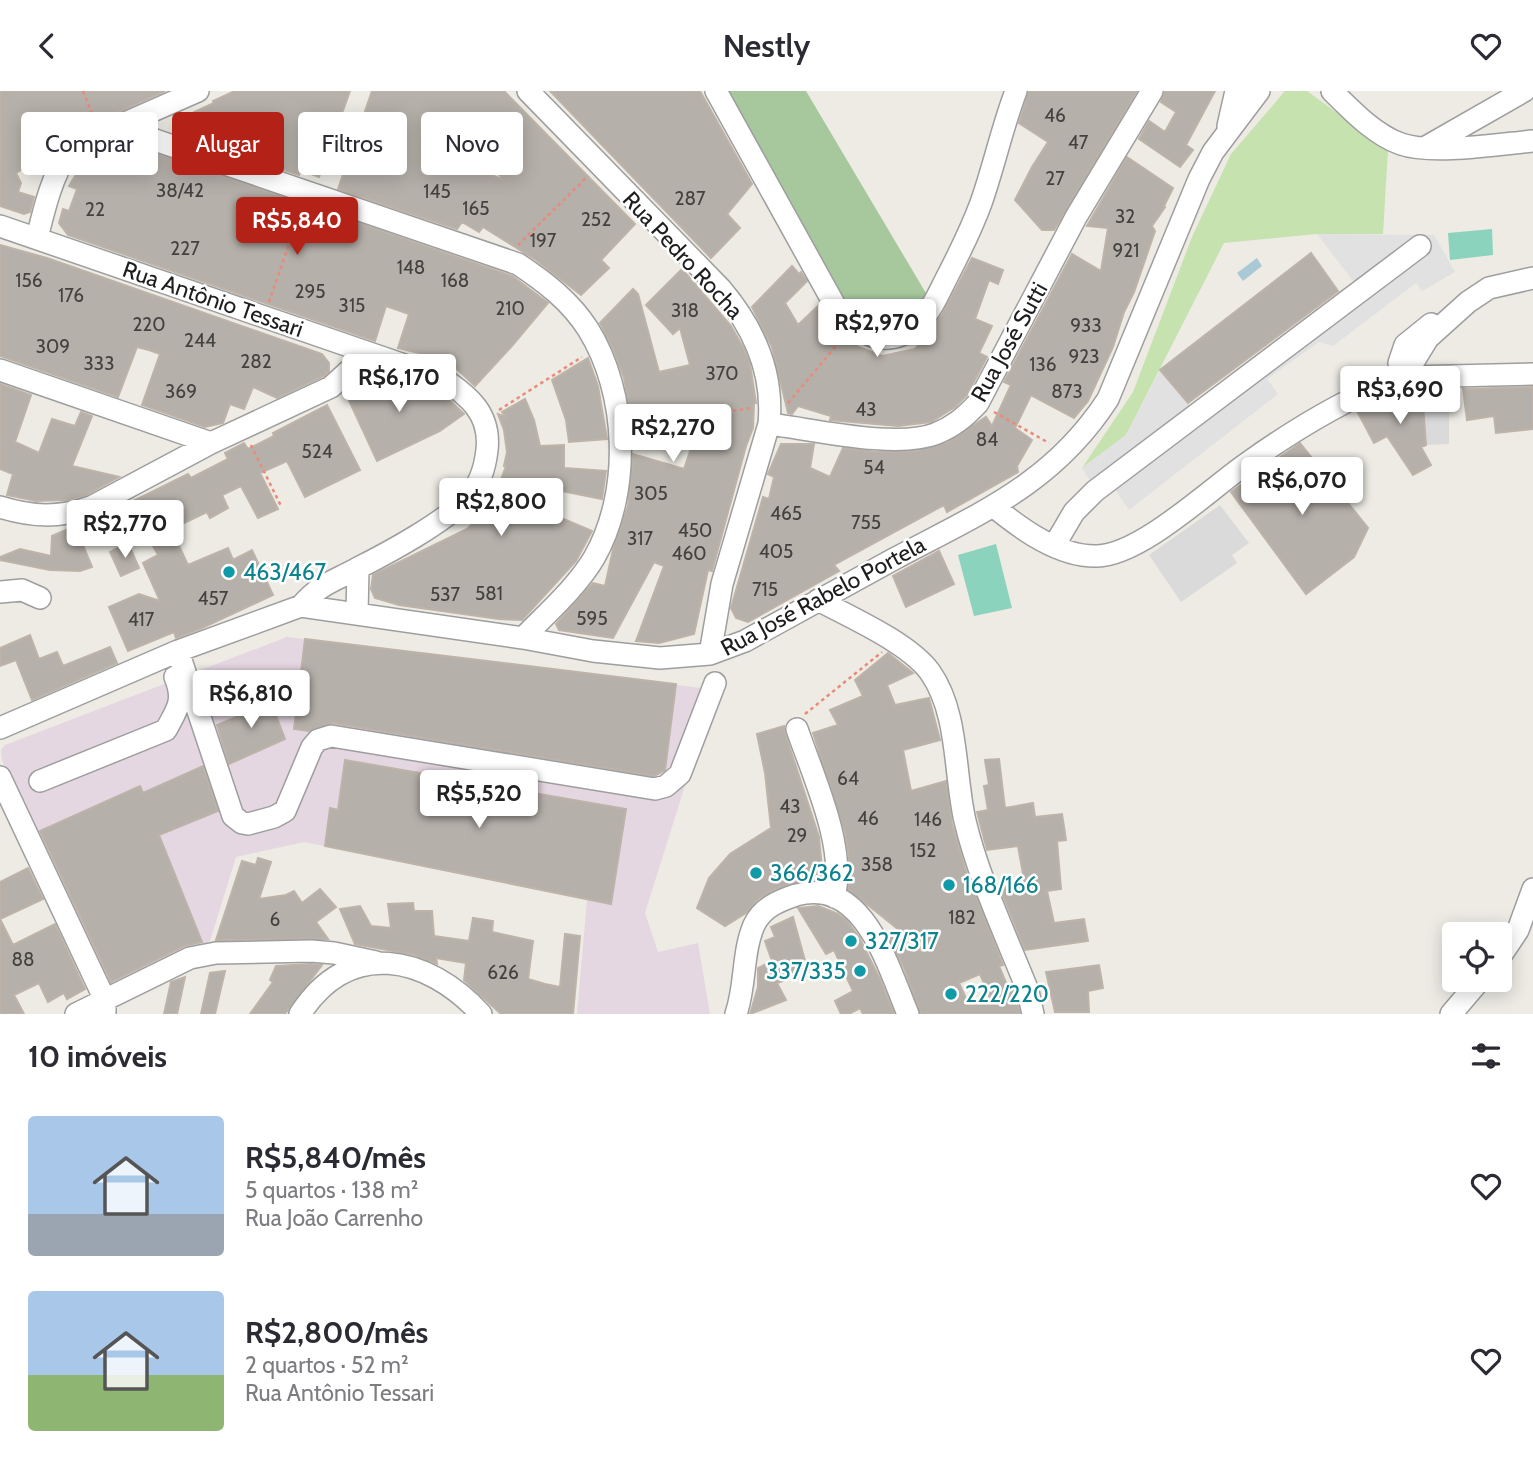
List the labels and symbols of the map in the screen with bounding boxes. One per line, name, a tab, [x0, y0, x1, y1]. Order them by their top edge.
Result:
house number: 46	[1044, 104, 1066, 127]
house number: 47	[1068, 131, 1089, 154]
house number: 27	[1045, 167, 1065, 190]
house number: 38/42	[156, 179, 204, 202]
house number: 145	[423, 180, 451, 203]
street label: Rua Pedro Rocha	[617, 185, 749, 325]
house number: 287	[674, 187, 706, 210]
pin: R$5,840	[232, 197, 362, 257]
house number: 165	[462, 197, 490, 220]
house number: 22	[85, 198, 105, 221]
house number: 32	[1115, 205, 1135, 228]
house number: 252	[581, 208, 611, 231]
house number: 197	[530, 229, 557, 252]
house number: 227	[170, 237, 200, 260]
house number: 921	[1113, 239, 1139, 262]
street label: Rua Antônio Tessari	[119, 255, 307, 343]
house number: 148	[397, 256, 425, 279]
house number: 156	[15, 269, 43, 292]
house number: 168	[441, 269, 469, 292]
street label: Rua José Sutti	[965, 277, 1053, 407]
house number: 295	[294, 280, 326, 303]
house number: 176	[58, 284, 84, 307]
house number: 315	[339, 294, 365, 317]
house number: 210	[495, 297, 525, 320]
house number: 318	[671, 299, 699, 322]
pin: R$2,970	[812, 299, 942, 359]
house number: 220	[132, 313, 166, 336]
house number: 933	[1070, 314, 1102, 337]
house number: 244	[184, 329, 216, 352]
house number: 309	[36, 335, 70, 358]
house number: 923	[1068, 345, 1100, 368]
house number: 282	[240, 350, 272, 373]
house number: 333	[84, 352, 114, 375]
house number: 136	[1029, 353, 1057, 376]
pin: R$6,170	[334, 355, 464, 414]
house number: 370	[706, 362, 738, 385]
pin: R$3,690	[1335, 367, 1465, 426]
house number: 369	[165, 380, 197, 403]
house number: 873	[1051, 380, 1083, 403]
house number: 43	[855, 398, 877, 421]
pin: R$2,270	[608, 405, 738, 464]
house number: 84	[976, 428, 998, 451]
house number: 524	[301, 440, 333, 463]
house number: 54	[863, 456, 885, 479]
pin: R$6,070	[1237, 457, 1367, 517]
pin: R$2,800	[436, 479, 566, 538]
house number: 305	[634, 482, 668, 505]
pin: R$2,770	[60, 501, 190, 560]
house number: 465	[770, 502, 802, 525]
house number: 755	[851, 511, 881, 534]
house number: 450	[678, 519, 712, 542]
house number: 317	[627, 527, 653, 550]
street label: Rua José Rabelo Portela	[716, 530, 930, 662]
house number: 405	[759, 540, 793, 563]
house number: 460	[671, 542, 707, 565]
place label: 463/467	[243, 558, 327, 586]
marker: 463/467	[221, 564, 237, 580]
house number: 715	[752, 578, 778, 601]
house number: 581	[475, 582, 503, 605]
house number: 537	[430, 583, 460, 606]
house number: 457	[198, 587, 229, 610]
house number: 595	[576, 607, 608, 630]
house number: 417	[128, 608, 155, 631]
pin: R$6,810	[186, 671, 316, 730]
house number: 64	[837, 767, 859, 790]
pin: R$5,520	[414, 771, 544, 830]
house number: 43	[779, 795, 801, 818]
house number: 46	[857, 807, 879, 830]
house number: 146	[914, 808, 942, 831]
house number: 29	[787, 824, 807, 847]
house number: 152	[910, 839, 936, 862]
house number: 358	[861, 853, 893, 876]
place label: 366/362	[770, 859, 854, 887]
marker: 366/362	[748, 865, 764, 881]
place label: 168/166	[963, 871, 1039, 899]
marker: 168/166	[941, 877, 957, 893]
house number: 182	[948, 906, 976, 929]
house number: 6	[270, 908, 280, 931]
place label: 327/317	[865, 927, 939, 955]
marker: 327/317	[843, 933, 859, 949]
house number: 88	[11, 948, 35, 971]
place label: 337/335	[766, 957, 846, 985]
house number: 626	[487, 961, 519, 984]
marker: 337/335	[852, 963, 868, 979]
place label: 222/220	[965, 980, 1049, 1008]
marker: 222/220	[943, 986, 959, 1002]

